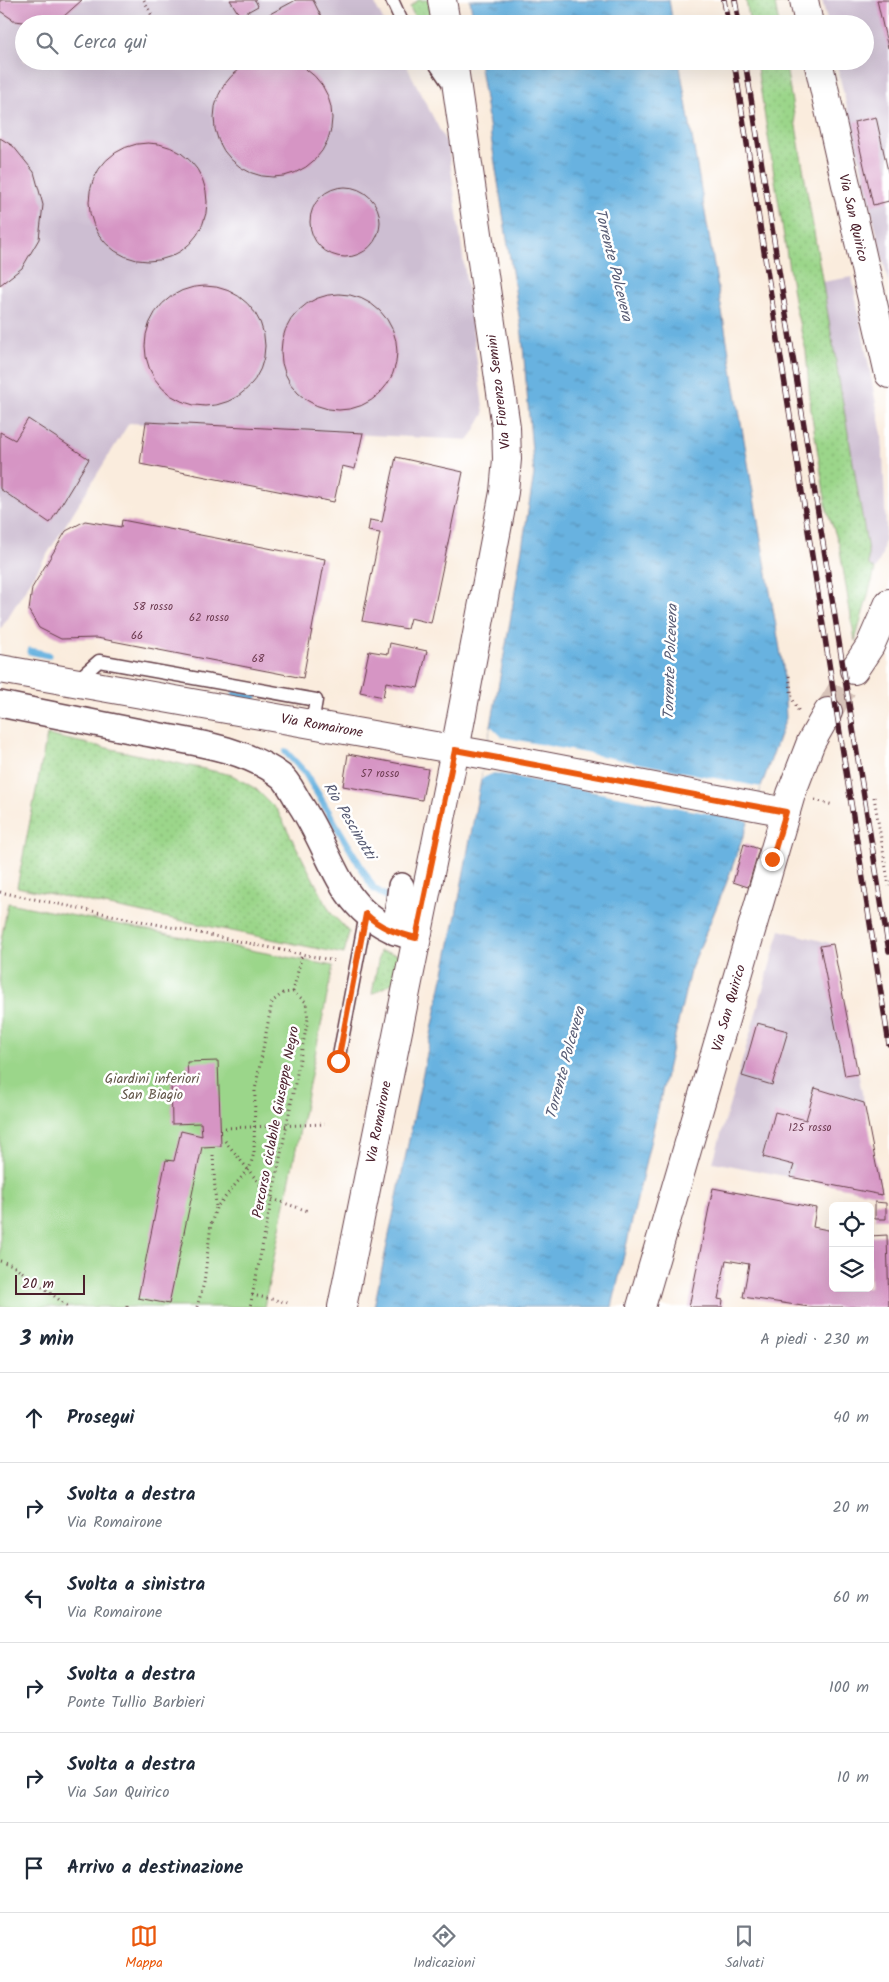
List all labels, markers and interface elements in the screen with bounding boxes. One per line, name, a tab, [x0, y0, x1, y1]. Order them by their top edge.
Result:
search box	[15, 15, 874, 70]
text: Cerca qui	[73, 28, 147, 58]
icon: search	[33, 29, 61, 57]
street label: Via San Quirico	[832, 172, 874, 264]
water label: Torrente Polcevera	[587, 206, 639, 325]
street label: Via Fiorenzo Semini	[481, 333, 517, 451]
house number: 58 rosso	[133, 598, 173, 616]
water label: Torrente Polcevera	[657, 603, 685, 720]
house number: 62 rosso	[189, 609, 229, 627]
house number: 66	[131, 627, 143, 645]
house number: 68	[252, 650, 265, 668]
street label: Via Romairone	[279, 708, 366, 744]
house number: 57 rosso	[361, 765, 399, 783]
water label: Rio Pescinotti	[316, 778, 383, 867]
route end	[761, 848, 784, 871]
street label: Via San Quirico	[706, 962, 752, 1054]
water label: Torrente Polcevera	[540, 1003, 593, 1122]
street label: Percorso ciclabile Giuseppe Negro	[247, 1024, 305, 1220]
route start	[327, 1050, 350, 1073]
park label: Giardini inferiori San Biagio	[105, 1068, 200, 1106]
street label: Via Romairone	[360, 1078, 398, 1165]
house number: 125 rosso	[788, 1119, 832, 1137]
map controls	[829, 1202, 874, 1292]
button: locate	[829, 1202, 874, 1247]
button: layers	[829, 1247, 874, 1292]
scale bar	[15, 1272, 85, 1295]
text: 20 m	[22, 1273, 54, 1295]
text: 3 min	[20, 1323, 74, 1356]
text: A piedi · 230 m	[760, 1327, 869, 1352]
text: Prosegui	[67, 1403, 134, 1433]
icon: ahead	[20, 1404, 48, 1432]
text: 40 m	[833, 1405, 869, 1430]
text: Svolta a destra	[67, 1480, 195, 1510]
icon: right	[20, 1494, 48, 1522]
text: 20 m	[833, 1495, 869, 1520]
text: Via Romairone	[67, 1510, 162, 1535]
text: Svolta a sinistra	[67, 1570, 205, 1600]
icon: left	[20, 1584, 48, 1612]
text: 60 m	[833, 1585, 869, 1610]
text: Via Romairone	[67, 1600, 162, 1625]
text: Svolta a destra	[67, 1660, 195, 1690]
icon: right	[20, 1674, 48, 1702]
text: 100 m	[829, 1675, 869, 1700]
text: Ponte Tullio Barbieri	[67, 1690, 204, 1715]
text: Svolta a destra	[67, 1750, 195, 1780]
icon: right	[20, 1764, 48, 1792]
text: 10 m	[837, 1765, 869, 1790]
text: Via San Quirico	[67, 1780, 169, 1805]
text: Arrivo a destinazione	[67, 1853, 243, 1883]
icon: arrive	[20, 1854, 48, 1882]
tab: Mappa	[125, 1922, 163, 1974]
tab: Indicazioni	[413, 1922, 475, 1974]
tab: Salvati	[725, 1922, 764, 1974]

